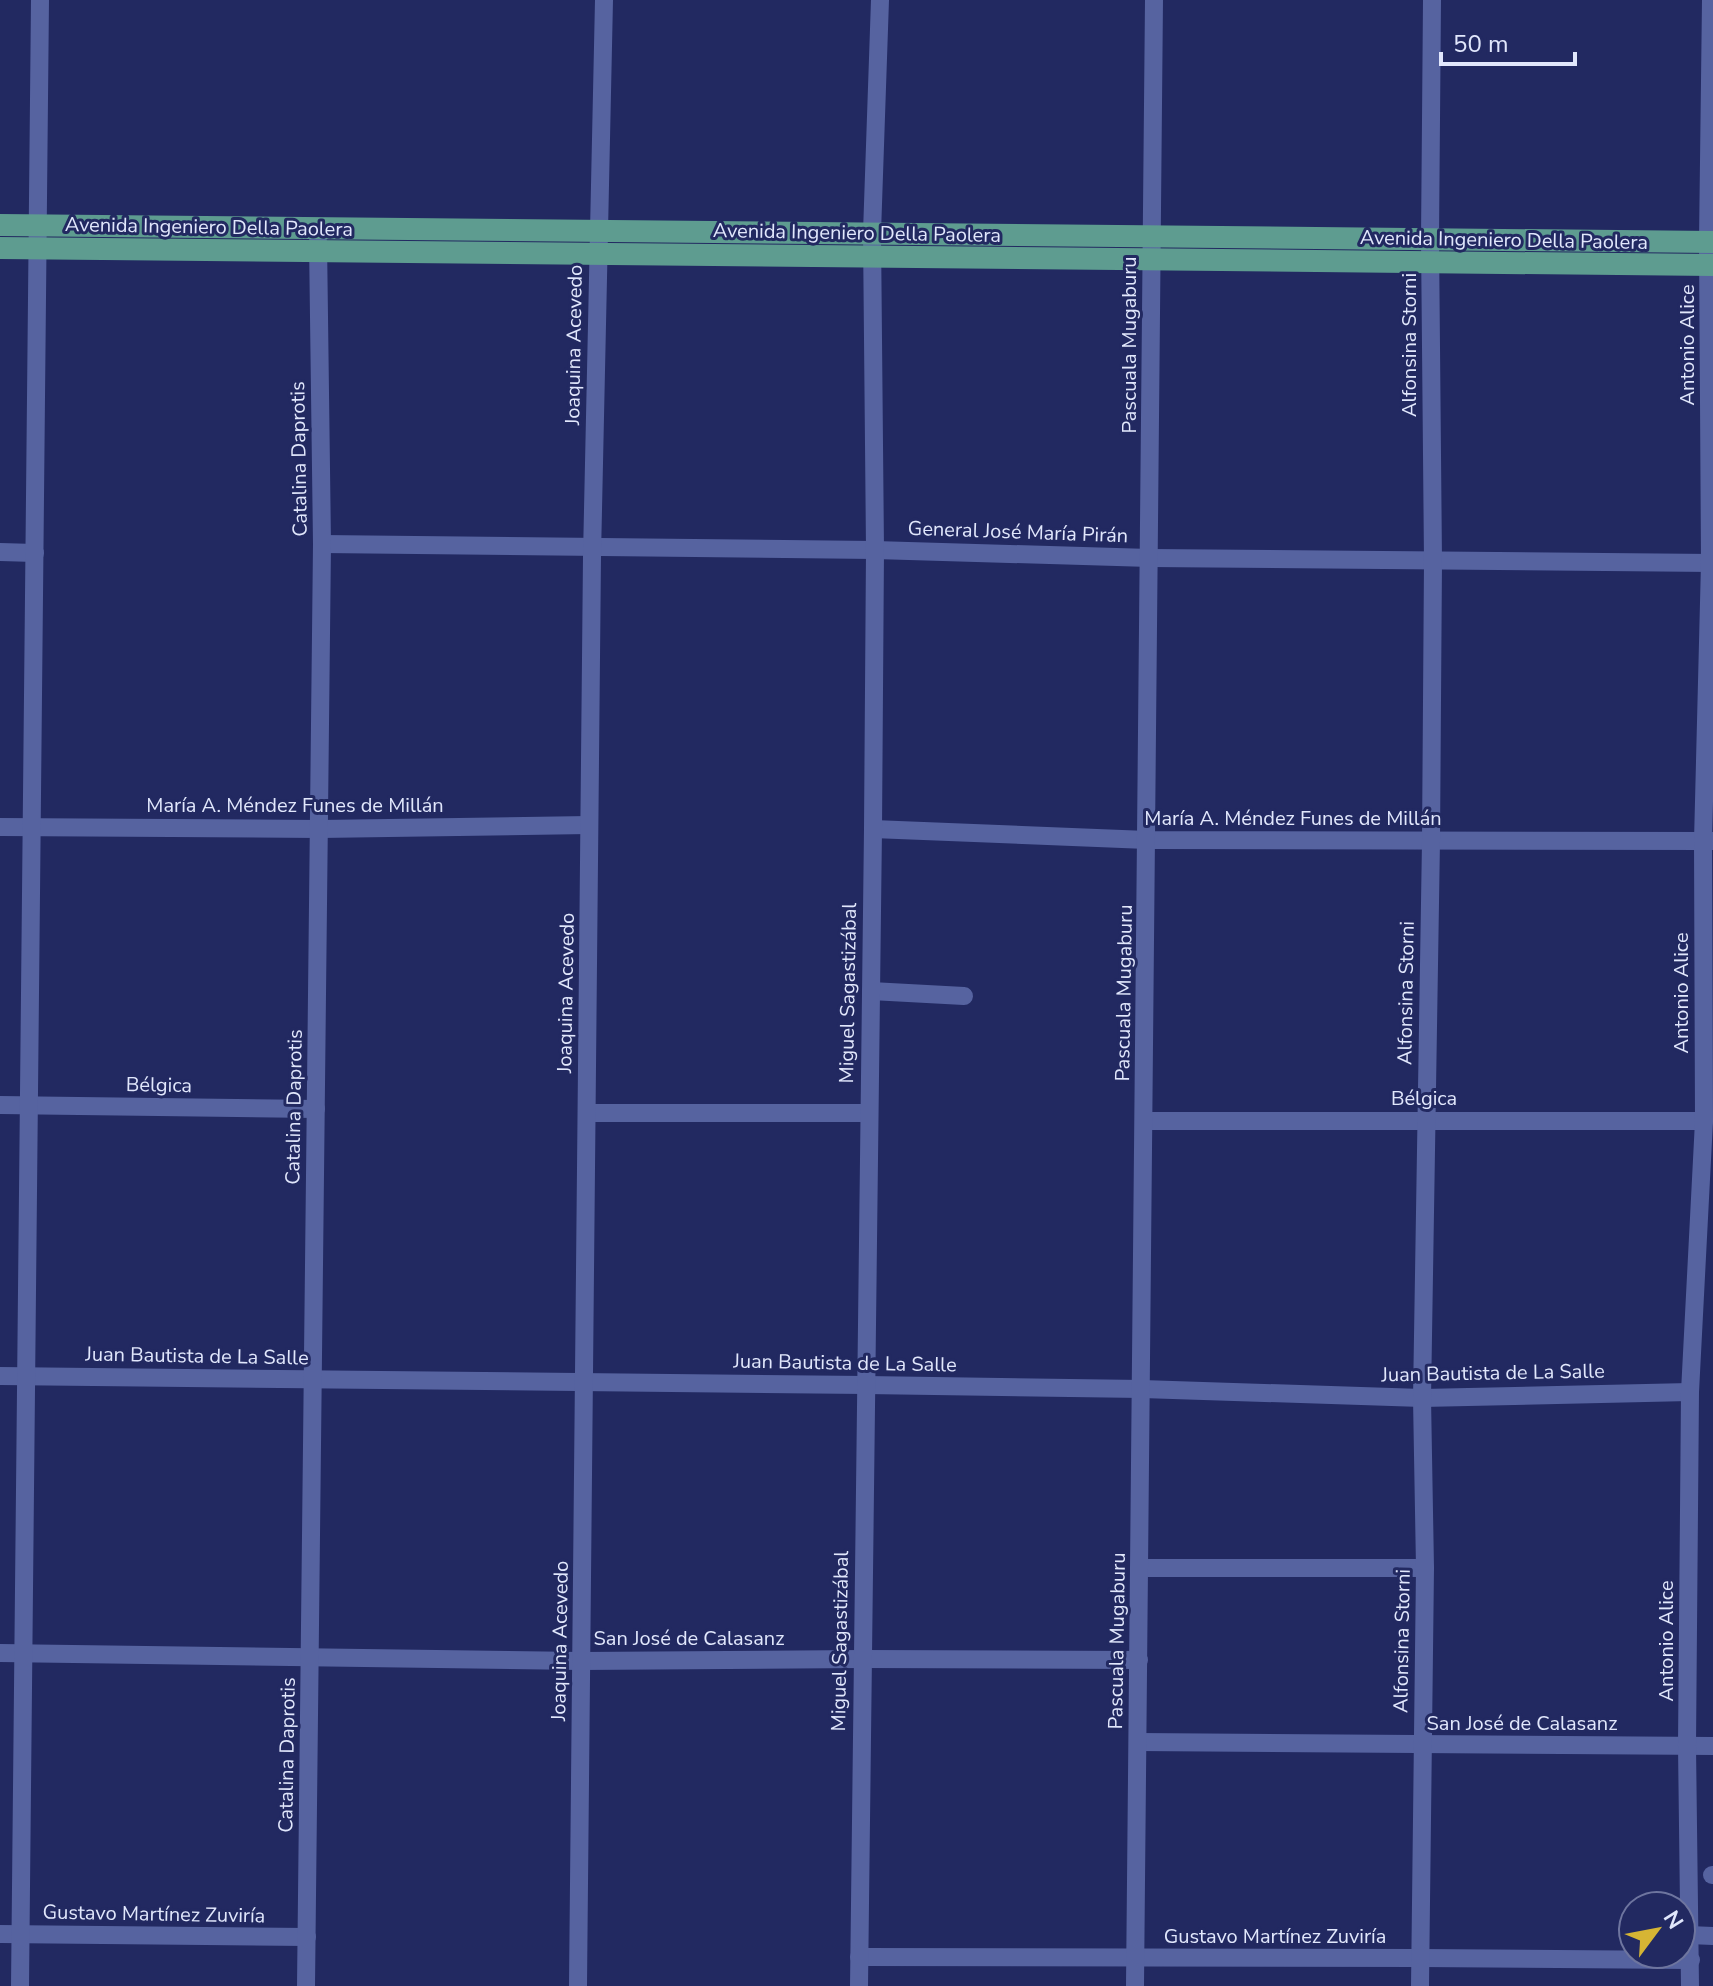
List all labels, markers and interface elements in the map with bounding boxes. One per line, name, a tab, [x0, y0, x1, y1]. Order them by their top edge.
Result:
scale bar	[1441, 16, 1575, 66]
text: 50 m	[1453, 28, 1509, 60]
street label: Avenida Ingeniero Della Paolera	[65, 211, 353, 243]
street label: Avenida Ingeniero Della Paolera	[713, 217, 1001, 249]
street label: Avenida Ingeniero Della Paolera	[1360, 224, 1648, 256]
street label: Pascuala Mugaburu	[1116, 256, 1143, 434]
street label: Joaquina Acevedo	[559, 265, 589, 426]
street label: Alfonsina Storni	[1396, 273, 1423, 417]
street label: Antonio Alice	[1674, 284, 1701, 406]
street label: Catalina Daprotis	[284, 381, 314, 537]
street label: General José María Pirán	[907, 515, 1129, 549]
street label: María A. Méndez Funes de Millán	[146, 792, 444, 819]
street label: María A. Méndez Funes de Millán	[1144, 805, 1442, 832]
street label: Miguel Sagastizábal	[833, 902, 863, 1084]
street label: Pascuala Mugaburu	[1109, 904, 1139, 1082]
street label: Joaquina Acevedo	[551, 913, 581, 1074]
street label: Alfonsina Storni	[1391, 921, 1421, 1065]
street label: Antonio Alice	[1668, 932, 1695, 1054]
street label: Catalina Daprotis	[279, 1029, 309, 1185]
street label: Bélgica	[126, 1071, 192, 1099]
street label: Bélgica	[1391, 1085, 1457, 1112]
street label: Juan Bautista de La Salle	[84, 1341, 309, 1371]
street label: Juan Bautista de La Salle	[732, 1348, 957, 1378]
street label: Juan Bautista de La Salle	[1380, 1358, 1605, 1388]
street label: Miguel Sagastizábal	[825, 1550, 855, 1732]
street label: Pascuala Mugaburu	[1102, 1552, 1132, 1730]
street label: Joaquina Acevedo	[545, 1561, 575, 1722]
street label: Alfonsina Storni	[1387, 1569, 1417, 1713]
street label: Antonio Alice	[1653, 1580, 1680, 1702]
street label: San José de Calasanz	[594, 1625, 784, 1652]
street label: Catalina Daprotis	[272, 1677, 302, 1833]
street label: San José de Calasanz	[1427, 1710, 1617, 1737]
north arrow	[1617, 1890, 1697, 1970]
street label: Gustavo Martínez Zuviría	[42, 1899, 266, 1929]
text: N	[1656, 1905, 1690, 1935]
street label: Gustavo Martínez Zuviría	[1164, 1923, 1386, 1950]

